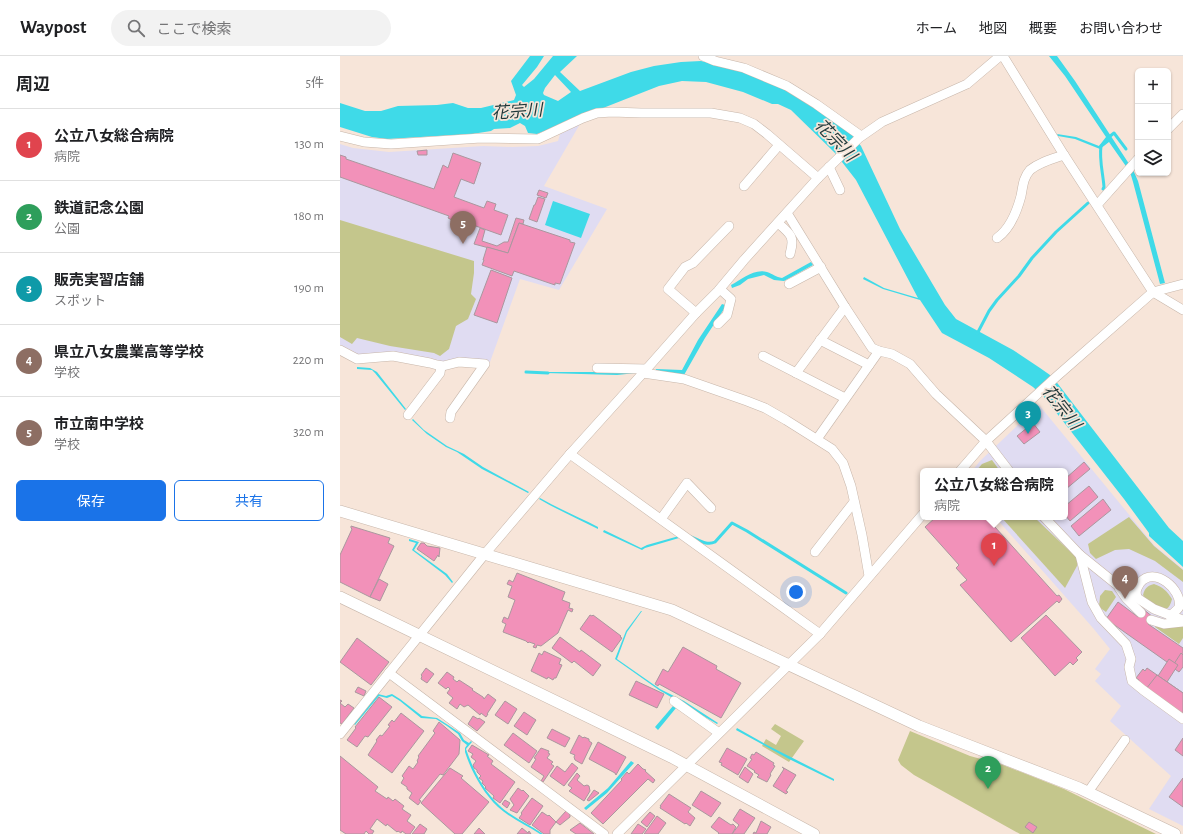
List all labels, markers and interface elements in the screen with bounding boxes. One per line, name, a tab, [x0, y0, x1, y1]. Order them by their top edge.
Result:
search box	[111, 10, 391, 46]
icon: search	[125, 17, 147, 39]
text: Waypost	[20, 18, 87, 37]
text: ここで検索	[157, 22, 232, 37]
text: ホーム	[915, 22, 957, 36]
text: 地図	[979, 22, 1007, 36]
text: 概要	[1029, 22, 1057, 36]
text: お問い合わせ	[1079, 22, 1163, 36]
map controls	[1135, 68, 1171, 176]
button: +	[1135, 68, 1171, 104]
text: 周辺	[16, 76, 50, 93]
text: 5件	[306, 77, 324, 90]
water label: 花宗川	[491, 100, 545, 122]
button: −	[1135, 104, 1171, 140]
water label: 花宗川	[812, 115, 862, 166]
text: 公立八女総合病院	[54, 129, 174, 144]
text: 1	[27, 138, 31, 151]
text: 130 m	[295, 138, 324, 151]
button: layers	[1135, 140, 1171, 176]
text: 病院	[54, 151, 80, 164]
text: 鉄道記念公園	[54, 201, 144, 216]
text: 2	[26, 210, 32, 223]
text: 180 m	[294, 210, 324, 223]
pin: 5	[450, 211, 476, 244]
text: 公園	[54, 223, 80, 236]
text: 販売実習店舗	[54, 273, 144, 288]
text: 3	[26, 282, 32, 295]
text: 190 m	[294, 282, 324, 295]
text: スポット	[54, 295, 106, 308]
text: 県立八女農業高等学校	[54, 345, 204, 360]
text: 4	[26, 354, 32, 367]
text: 220 m	[293, 354, 324, 367]
text: 学校	[54, 367, 80, 380]
water label: 花宗川	[1039, 381, 1086, 434]
pin: 3	[1015, 401, 1041, 434]
text: 市立南中学校	[54, 417, 144, 432]
text: 5	[26, 426, 32, 439]
text: 320 m	[293, 426, 324, 439]
text: 学校	[54, 439, 80, 452]
popup	[920, 468, 1068, 520]
text: 公立八女総合病院	[934, 478, 1054, 493]
button: 保存	[16, 480, 166, 521]
button: 共有	[174, 480, 324, 521]
text: 病院	[934, 500, 960, 513]
pin: 1	[981, 533, 1007, 566]
pin: 4	[1112, 566, 1138, 599]
your location	[786, 582, 806, 602]
pin: 2	[975, 756, 1001, 789]

